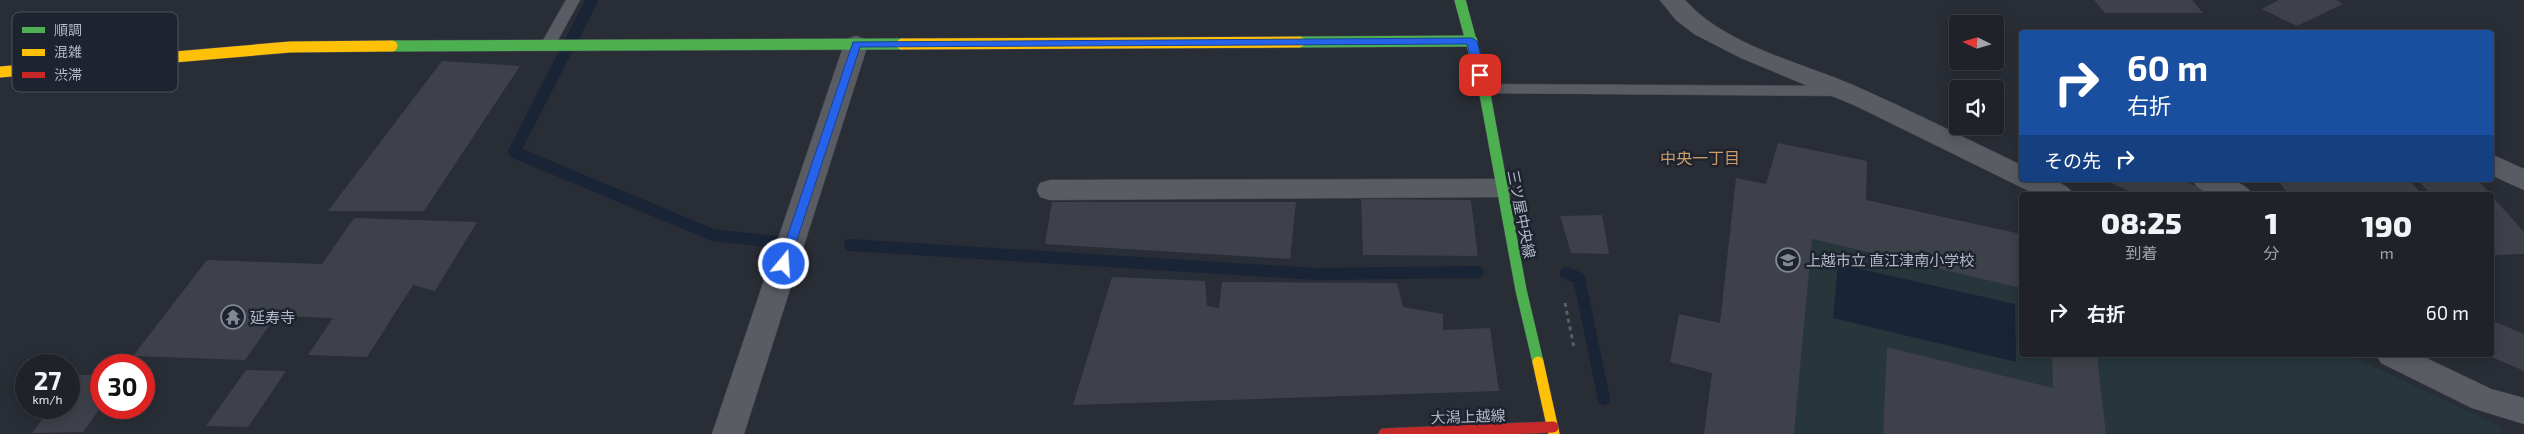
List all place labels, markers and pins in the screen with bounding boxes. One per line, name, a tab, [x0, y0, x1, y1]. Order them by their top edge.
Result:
pin	[1459, 54, 1501, 96]
school or university icon: 上越市立 直江津南小学校	[1775, 247, 1801, 273]
place label: 上越市立 直江津南小学校	[1806, 251, 1974, 269]
temple icon: 延寿寺	[220, 304, 246, 330]
place label: 延寿寺	[250, 308, 295, 326]

